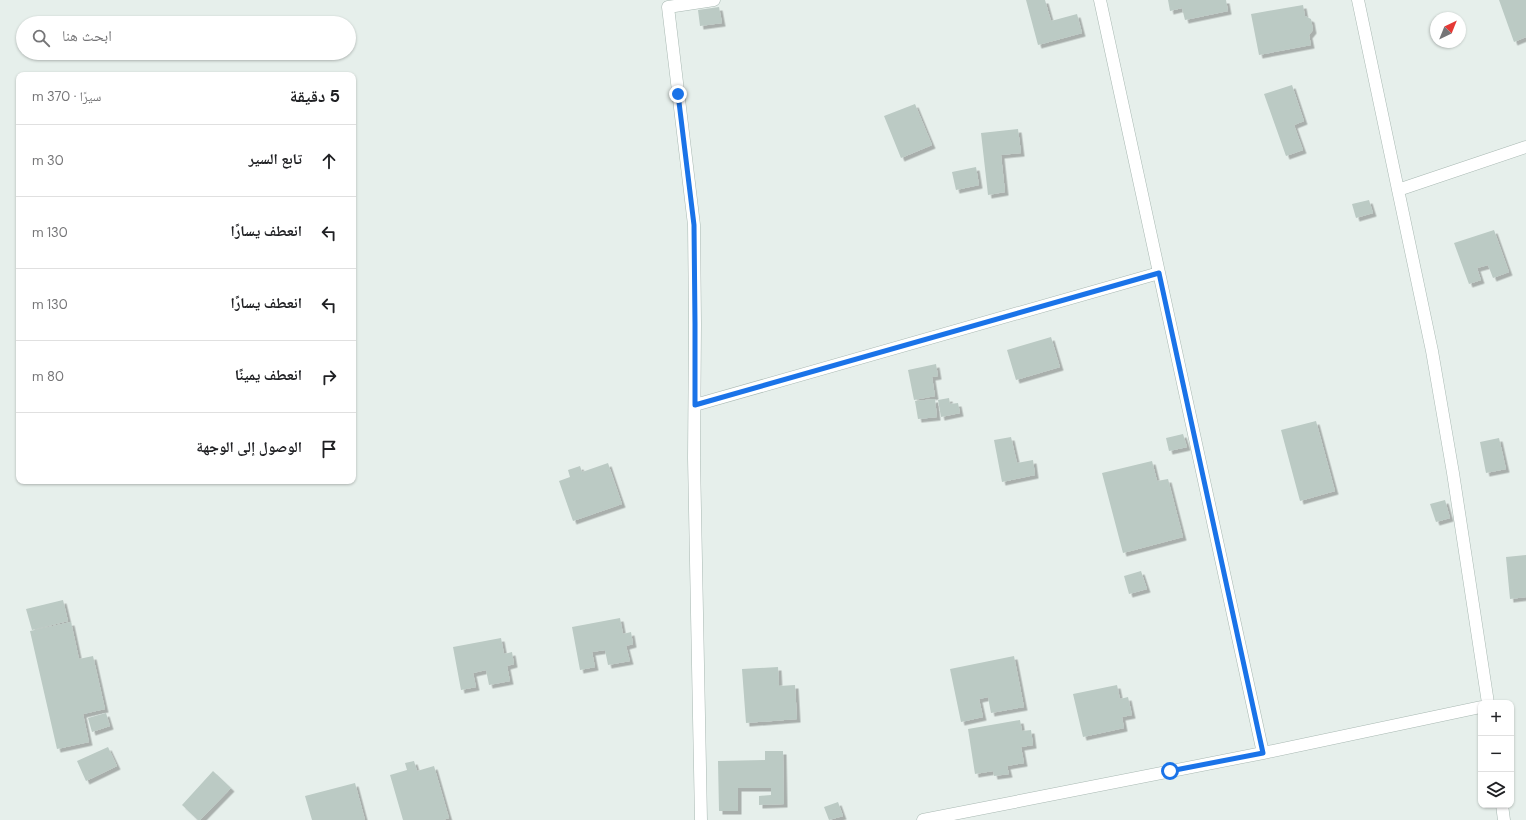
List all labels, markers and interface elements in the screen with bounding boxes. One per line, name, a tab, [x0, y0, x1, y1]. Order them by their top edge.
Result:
north arrow	[1430, 12, 1466, 48]
search box	[16, 16, 356, 60]
text: ابحث هنا	[62, 26, 112, 46]
icon: search	[30, 27, 52, 49]
text: 5 دقيقة	[290, 85, 340, 107]
route end	[669, 85, 687, 103]
text: سيرًا · 370 m	[32, 88, 101, 105]
text: تابع السير	[248, 149, 302, 169]
icon: ahead	[318, 150, 340, 172]
text: 30 m	[32, 152, 64, 169]
text: انعطف يسارًا	[230, 221, 302, 241]
icon: left	[318, 222, 340, 244]
text: 130 m	[32, 224, 68, 241]
text: انعطف يسارًا	[230, 293, 302, 313]
icon: left	[318, 294, 340, 316]
text: 130 m	[32, 296, 68, 313]
text: انعطف يمينًا	[235, 365, 302, 385]
icon: right	[318, 366, 340, 388]
text: 80 m	[32, 368, 64, 385]
text: الوصول إلى الوجهة	[196, 437, 302, 457]
icon: arrive	[318, 438, 340, 460]
map controls	[1478, 700, 1514, 808]
button: +	[1478, 700, 1514, 736]
button: −	[1478, 736, 1514, 772]
route start	[1161, 762, 1179, 780]
button: layers	[1478, 772, 1514, 808]

